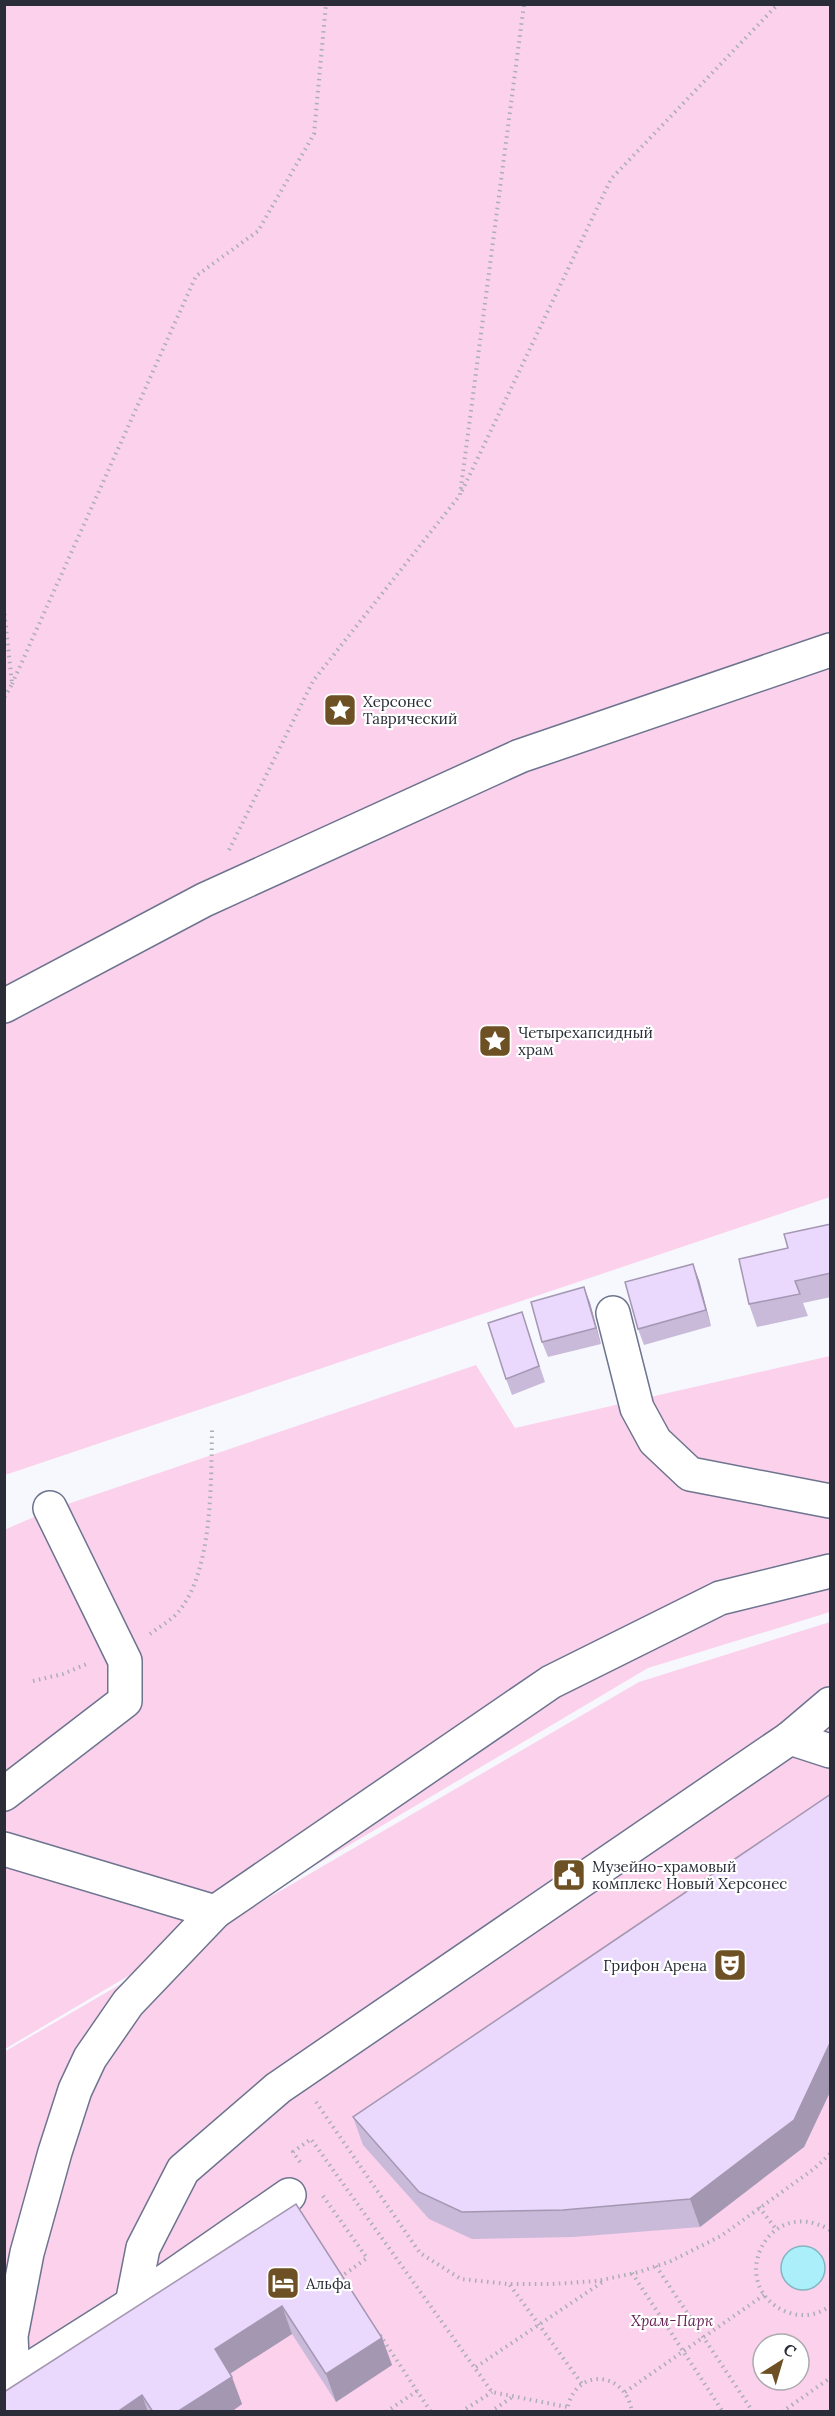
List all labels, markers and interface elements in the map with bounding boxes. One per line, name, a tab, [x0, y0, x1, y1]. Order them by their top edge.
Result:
place icon: Херсонес Таврический	[322, 692, 358, 728]
place label: Херсонес Таврический	[363, 692, 457, 728]
place icon: Четырехапсидный храм	[477, 1023, 513, 1059]
place label: Четырехапсидный храм	[518, 1023, 653, 1059]
public building icon: Музейно-храмовый комплекс Новый Херсонес	[551, 1857, 587, 1893]
place label: Музейно-храмовый комплекс Новый Херсонес	[592, 1857, 787, 1893]
theatre icon: Грифон Арена	[712, 1947, 748, 1983]
place label: Грифон Арена	[603, 1956, 707, 1975]
hotel icon: Альфа	[265, 2265, 301, 2301]
place label: Альфа	[305, 2274, 352, 2293]
park label: Храм-Парк	[631, 2311, 714, 2330]
north arrow	[751, 2332, 811, 2392]
text: С	[780, 2339, 800, 2361]

